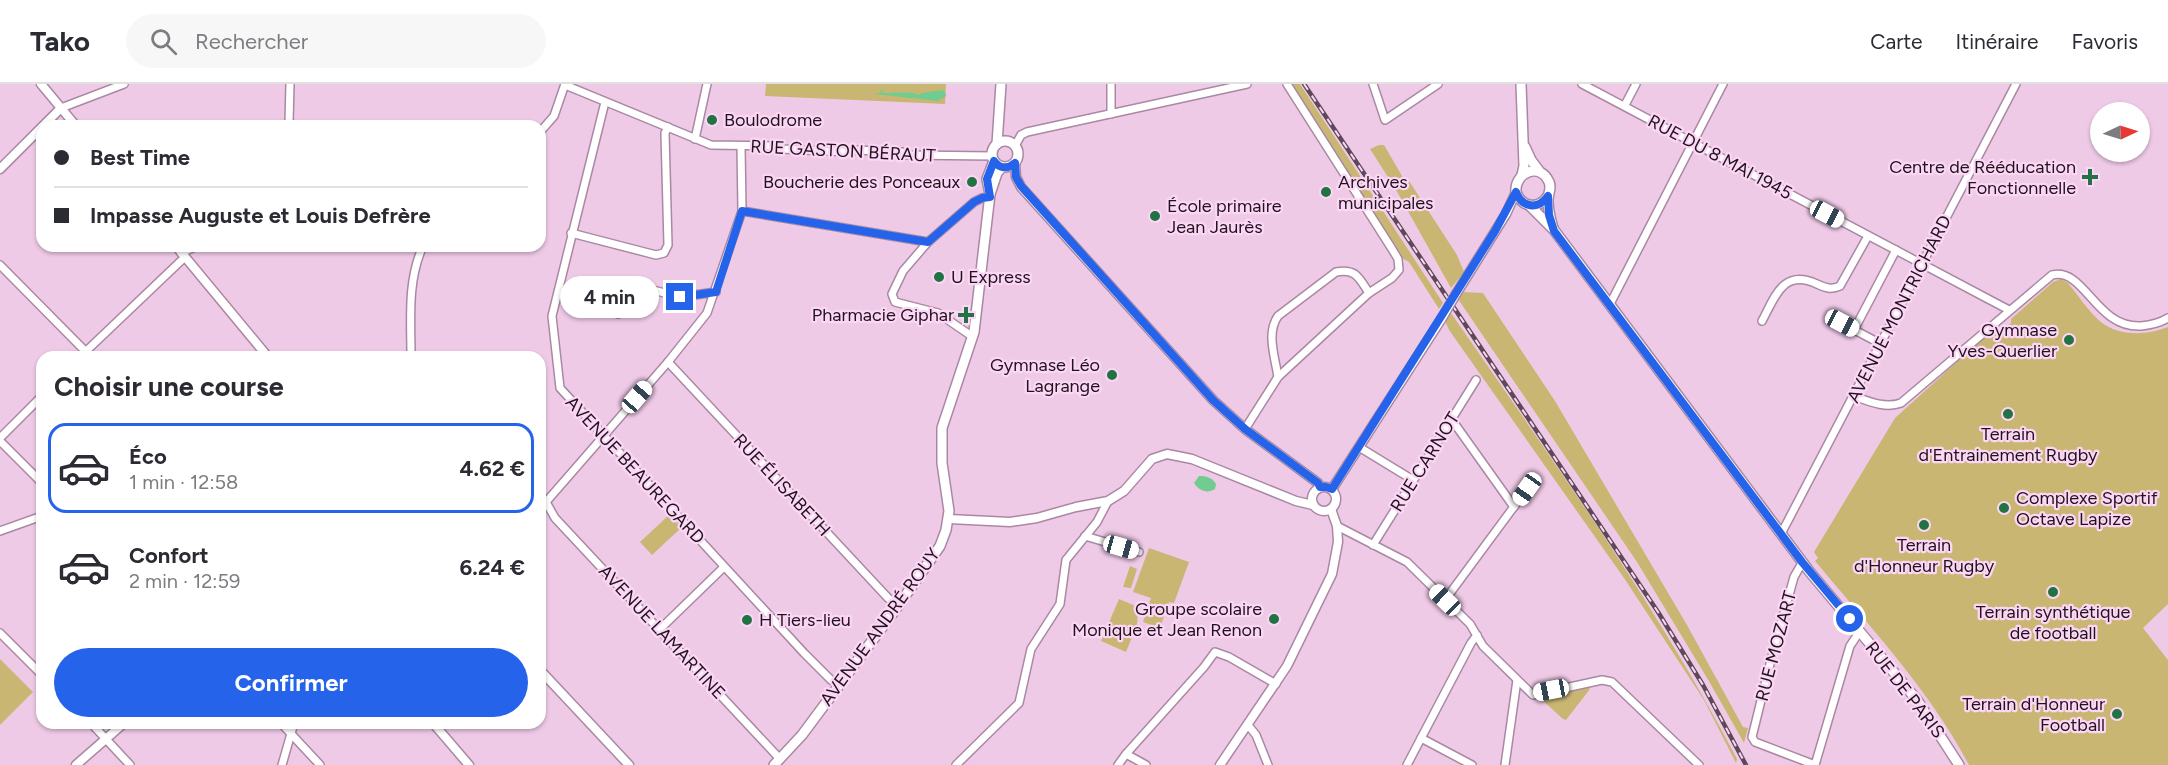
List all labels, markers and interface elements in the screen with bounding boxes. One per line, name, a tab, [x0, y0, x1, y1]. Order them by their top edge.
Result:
search box	[126, 14, 546, 68]
text: Tako	[30, 24, 90, 58]
icon: search	[147, 25, 180, 58]
text: Rechercher	[195, 28, 308, 55]
text: Carte	[1870, 29, 1923, 54]
text: Itinéraire	[1956, 29, 2039, 54]
text: Favoris	[2072, 29, 2138, 54]
north arrow	[2090, 102, 2150, 162]
map controls	[2090, 102, 2150, 162]
place label: Boulodrome	[724, 109, 822, 131]
street label: RUE DU 8 MAI 1945	[1644, 110, 1796, 204]
marker: Boulodrome	[705, 113, 719, 127]
street label: RUE GASTON BÉRAUT	[750, 135, 936, 167]
text: Best Time	[90, 144, 190, 171]
place label: Centre de Rééducation Fonctionnelle	[1889, 156, 2076, 199]
marker: Centre de Rééducation Fonctionnelle	[2081, 168, 2099, 186]
place label: Boucherie des Ponceaux	[763, 171, 960, 193]
place label: Archives municipales	[1338, 171, 1434, 214]
marker: Boucherie des Ponceaux	[965, 175, 979, 189]
marker: Archives municipales	[1319, 185, 1333, 199]
place label: École primaire Jean Jaurès	[1167, 195, 1282, 238]
car	[1807, 198, 1847, 230]
text: Impasse Auguste et Louis Defrère	[90, 202, 431, 229]
marker: École primaire Jean Jaurès	[1148, 209, 1162, 223]
street label: AVENUE MONTRICHARD	[1842, 211, 1956, 407]
place label: U Express	[951, 266, 1031, 288]
marker: U Express	[932, 270, 946, 284]
callout: 4 min	[560, 276, 659, 318]
route end	[666, 283, 693, 310]
text: 4 min	[584, 285, 635, 309]
place label: Pharmacie Giphar	[812, 304, 954, 326]
car	[1822, 307, 1862, 339]
marker: Pharmacie Giphar	[959, 308, 973, 322]
place label: Gymnase Yves-Querlier	[1947, 319, 2057, 362]
marker: Gymnase Yves-Querlier	[2062, 333, 2076, 347]
place label: Gymnase Léo Lagrange	[990, 354, 1100, 397]
marker: Gymnase Léo Lagrange	[1105, 368, 1119, 382]
text: Choisir une course	[54, 370, 284, 403]
car	[618, 378, 656, 416]
street label: AVENUE BEAUREGARD	[561, 391, 709, 549]
marker: Terrain d'Entrainement Rugby	[2001, 407, 2015, 421]
street label: RUE CARNOT	[1386, 408, 1464, 516]
place label: Terrain d'Entrainement Rugby	[1918, 423, 2098, 466]
street label: RUE ÉLISABETH	[729, 429, 835, 541]
icon: car	[57, 441, 111, 495]
text: Éco	[129, 443, 167, 470]
text: 4.62 €	[460, 455, 525, 482]
car	[1509, 469, 1545, 509]
text: 1 min · 12:58	[129, 470, 238, 494]
place label: Complexe Sportif Octave Lapize	[2016, 487, 2158, 530]
marker: Complexe Sportif Octave Lapize	[1997, 501, 2011, 515]
marker: Terrain d'Honneur Rugby	[1917, 518, 1931, 532]
car	[1101, 533, 1141, 561]
place label: Terrain d'Honneur Rugby	[1854, 534, 1995, 577]
icon: car	[57, 540, 111, 594]
text: Confort	[129, 542, 209, 569]
street label: AVENUE ANDRÉ ROUY	[815, 544, 945, 710]
text: 6.24 €	[460, 554, 525, 581]
street label: AVENUE LAMARTINE	[594, 560, 730, 704]
text: 2 min · 12:59	[129, 569, 240, 593]
car	[1426, 581, 1464, 619]
marker: Terrain synthétique de football	[2046, 585, 2060, 599]
street label: RUE MOZART	[1751, 588, 1801, 704]
place label: Groupe scolaire Monique et Jean Renon	[1072, 598, 1262, 641]
place label: Terrain synthétique de football	[1976, 601, 2130, 644]
route start	[1836, 605, 1863, 632]
place label: H Tiers-lieu	[759, 609, 851, 631]
marker: Groupe scolaire Monique et Jean Renon	[1267, 612, 1281, 626]
marker: H Tiers-lieu	[740, 613, 754, 627]
street label: RUE DE PARIS	[1861, 637, 1949, 743]
button: Confirmer	[54, 648, 528, 717]
car	[1532, 678, 1570, 702]
place label: Terrain d'Honneur Football	[1962, 693, 2105, 736]
marker: Terrain d'Honneur Football	[2110, 707, 2124, 721]

